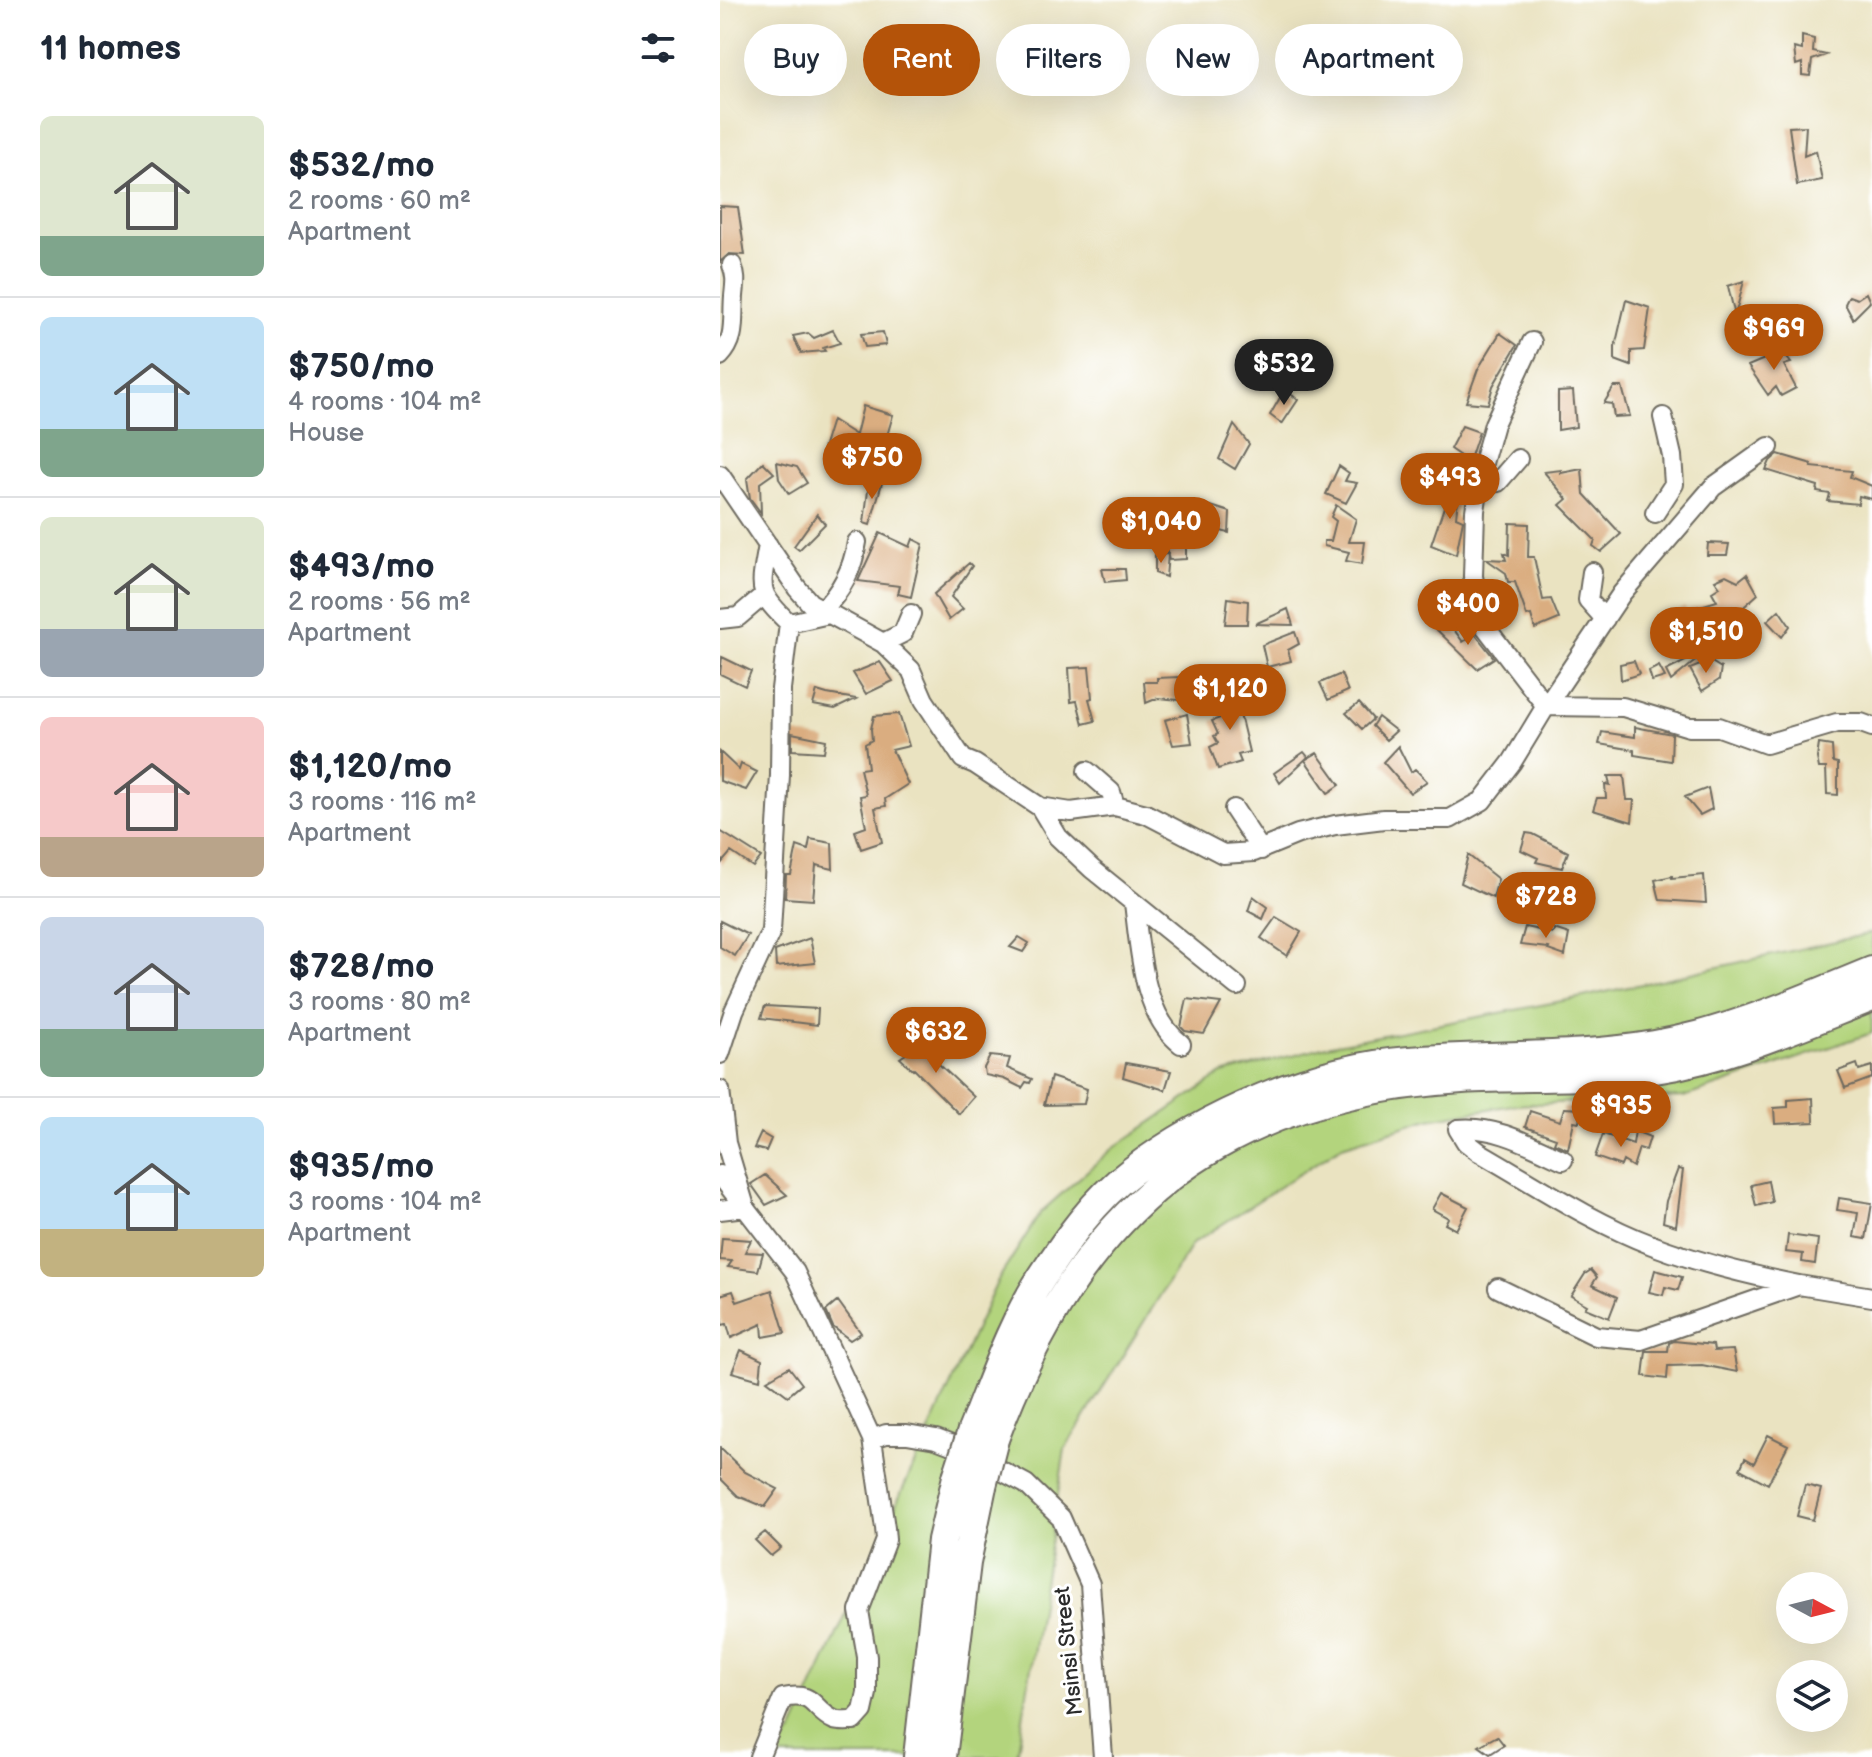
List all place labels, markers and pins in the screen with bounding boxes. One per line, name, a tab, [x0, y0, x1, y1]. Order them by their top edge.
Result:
pin: $969	[1727, 304, 1821, 372]
pin: $532	[1237, 339, 1331, 407]
pin: $750	[825, 433, 919, 501]
pin: $493	[1403, 453, 1497, 521]
pin: $1,040	[1096, 497, 1226, 565]
pin: $400	[1421, 579, 1515, 647]
pin: $1,510	[1641, 607, 1771, 675]
pin: $1,120	[1165, 664, 1295, 732]
pin: $728	[1499, 872, 1593, 940]
pin: $632	[889, 1007, 983, 1075]
pin: $935	[1574, 1081, 1668, 1149]

